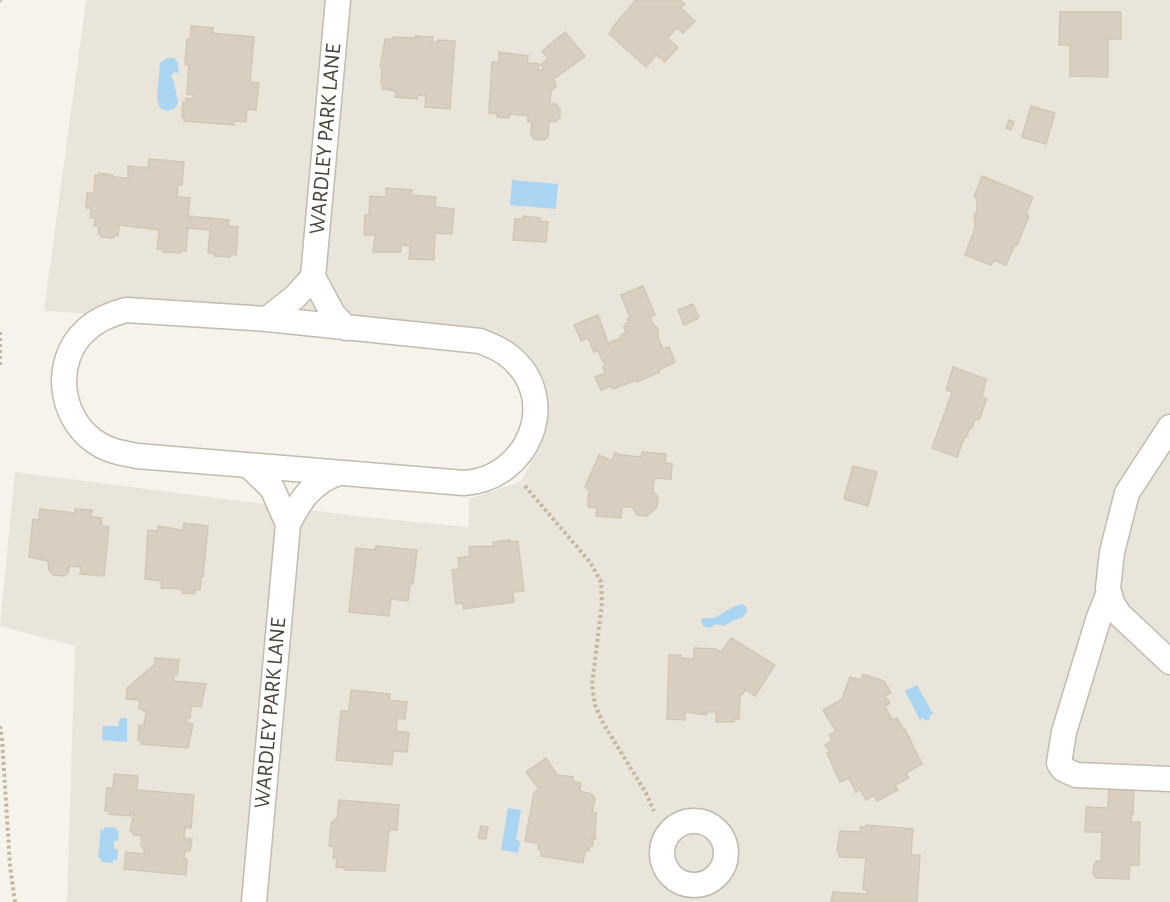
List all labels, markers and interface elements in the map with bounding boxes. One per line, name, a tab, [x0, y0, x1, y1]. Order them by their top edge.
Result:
street label: WARDLEY PARK LANE	[306, 42, 344, 235]
street label: WARDLEY PARK LANE	[251, 616, 289, 809]

